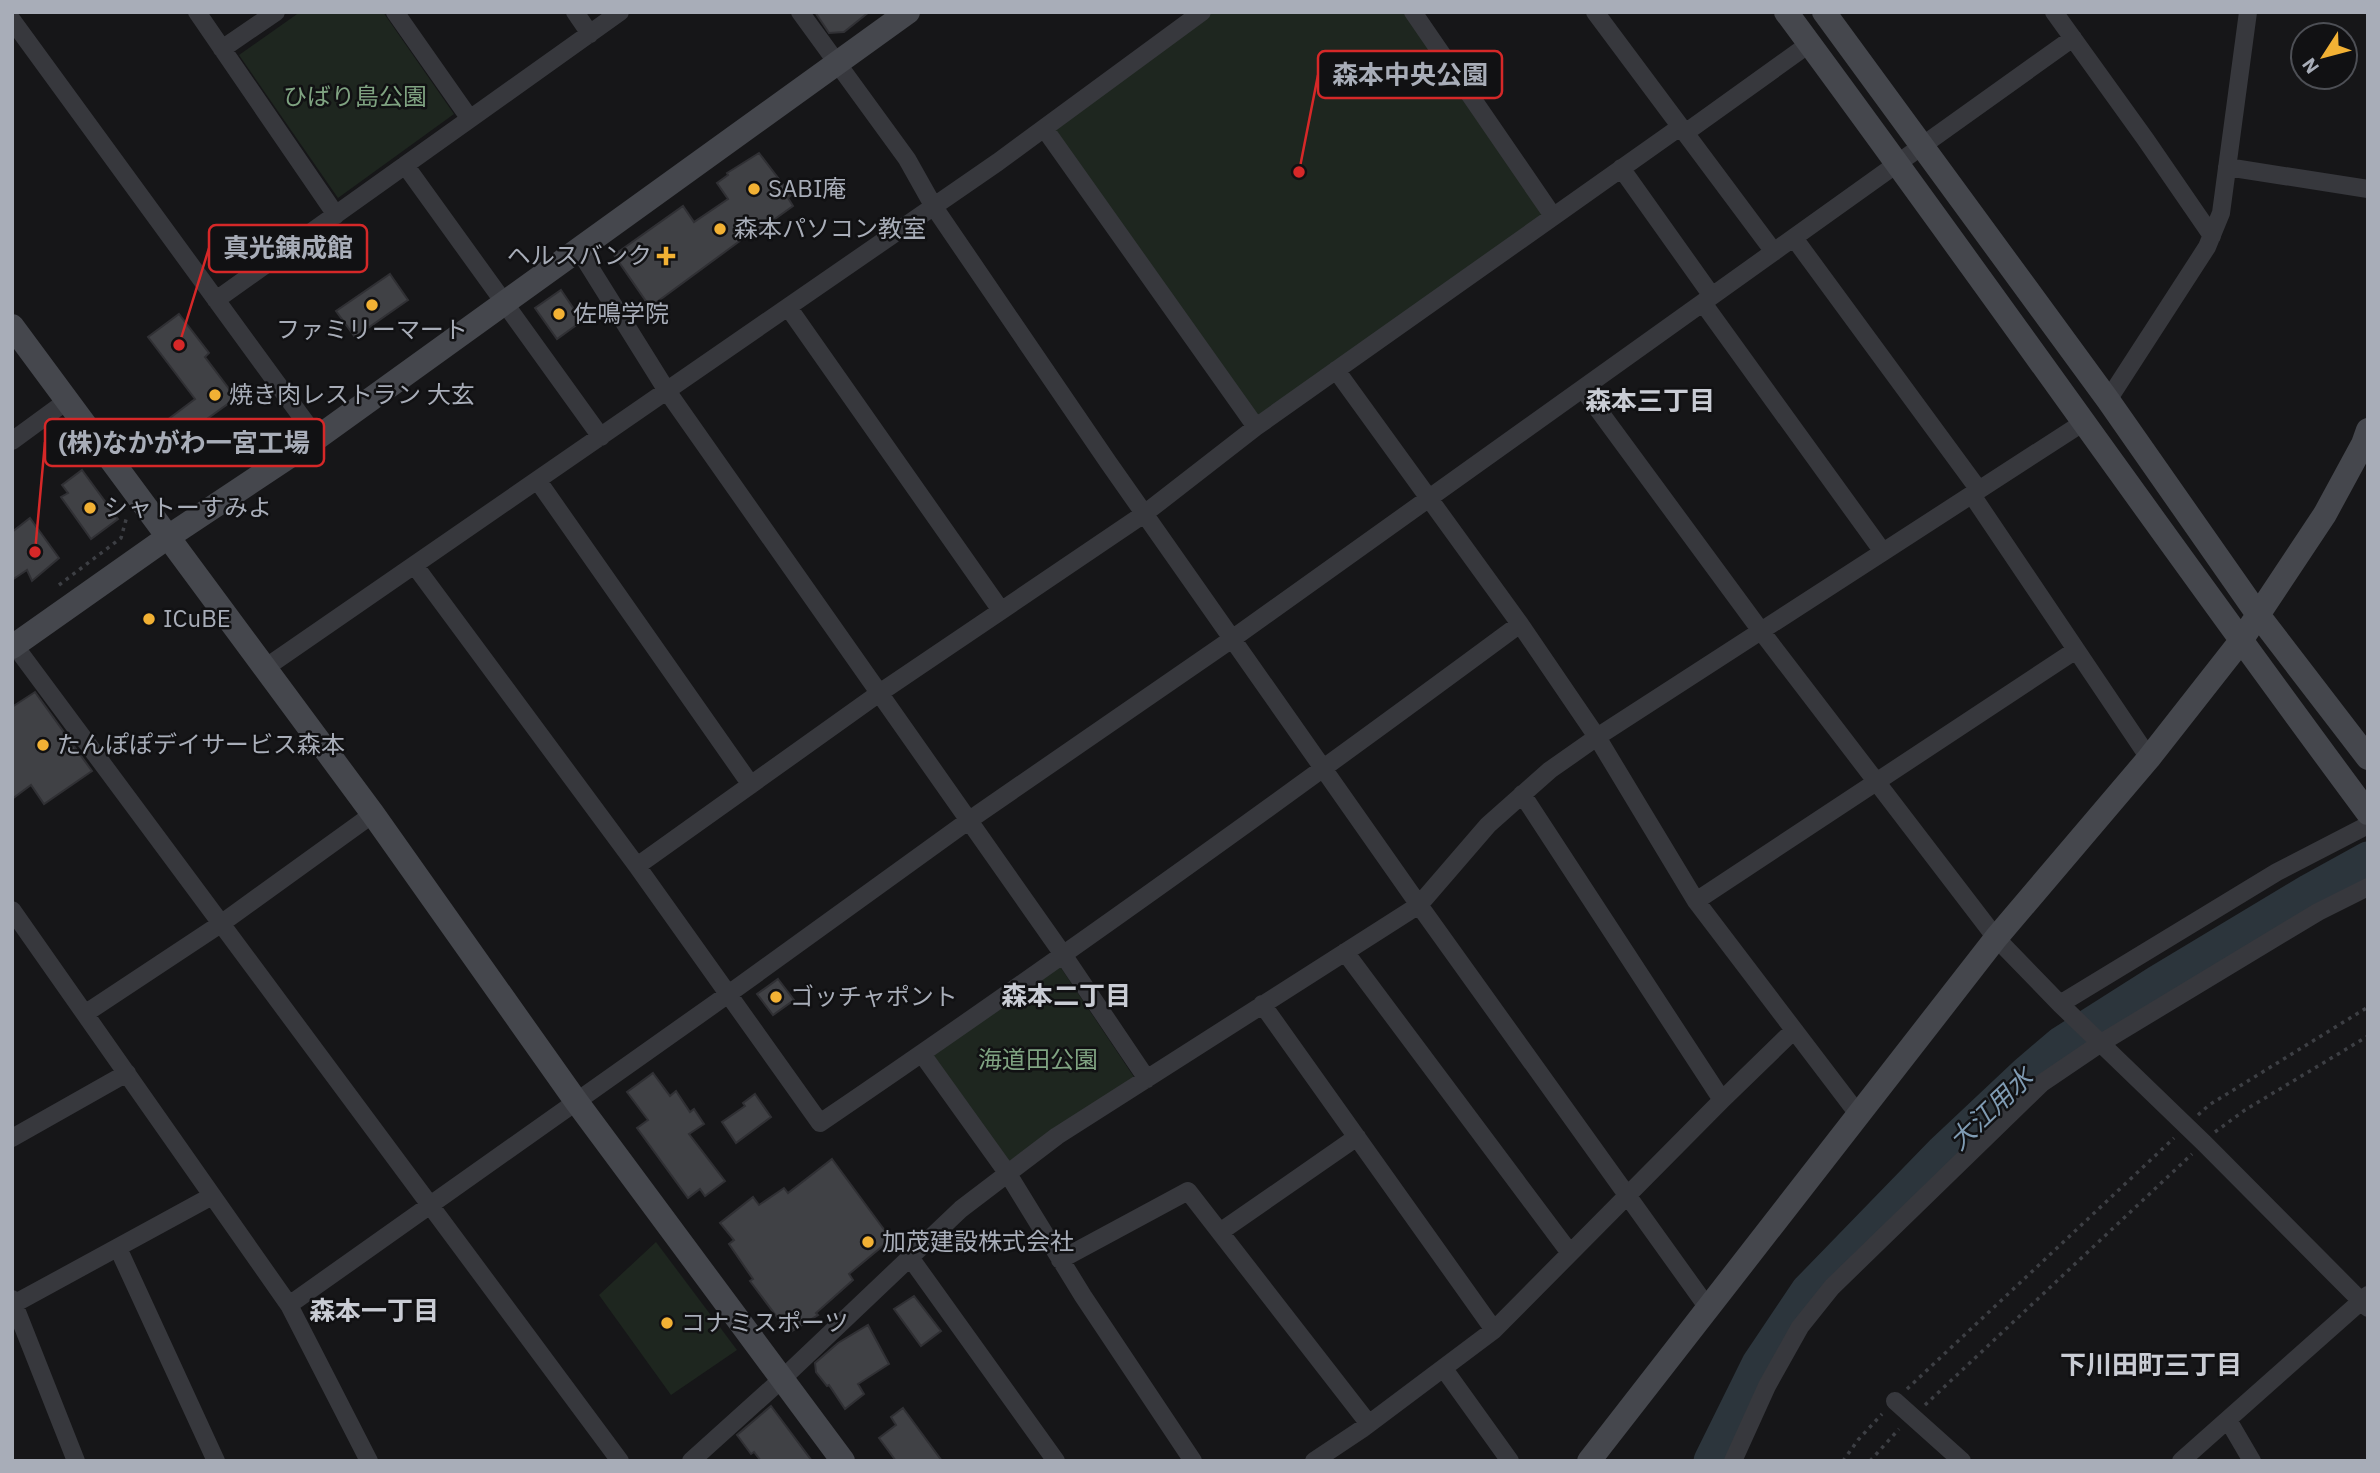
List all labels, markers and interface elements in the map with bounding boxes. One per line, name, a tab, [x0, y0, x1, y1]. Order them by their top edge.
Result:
north arrow	[2289, 21, 2359, 91]
callout: 森本中央公園	[1318, 51, 1502, 98]
text: N	[2296, 53, 2324, 79]
text: 森本中央公園	[1332, 57, 1488, 91]
park label: ひばり島公園	[283, 80, 427, 112]
place label: SABI庵	[768, 172, 847, 204]
marker: SABI庵	[746, 181, 762, 197]
place label: 森本パソコン教室	[734, 212, 926, 244]
marker: 森本パソコン教室	[712, 221, 728, 237]
callout: 真光錬成館	[209, 225, 367, 272]
text: 真光錬成館	[223, 230, 353, 264]
place label: ヘルスバンク	[507, 239, 652, 271]
marker: ヘルスバンク	[658, 248, 674, 264]
marker: ファミリーマート	[364, 297, 380, 313]
place label: 佐鳴学院	[573, 297, 669, 329]
marker: 佐鳴学院	[551, 306, 567, 322]
place label: ファミリーマート	[276, 313, 468, 345]
place label: 焼き肉レストラン 大玄	[229, 378, 475, 410]
district label: 森本三丁目	[1585, 383, 1715, 417]
marker: 焼き肉レストラン 大玄	[207, 387, 223, 403]
callout: (株)なかがわ一宮工場	[45, 419, 324, 466]
text: (株)なかがわ一宮工場	[58, 425, 310, 459]
place label: シャトーすみよ	[104, 491, 272, 523]
marker: シャトーすみよ	[82, 500, 98, 516]
place label: ICuBE	[163, 602, 231, 634]
marker: ICuBE	[141, 611, 157, 627]
place label: たんぽぽデイサービス森本	[57, 728, 345, 760]
marker: たんぽぽデイサービス森本	[35, 737, 51, 753]
district label: 森本二丁目	[1001, 978, 1131, 1012]
place label: ゴッチャポント	[790, 980, 958, 1012]
marker: ゴッチャポント	[768, 989, 784, 1005]
park label: 海道田公園	[978, 1043, 1098, 1075]
water label: 大江用水	[1941, 1058, 2042, 1157]
place label: 加茂建設株式会社	[882, 1225, 1074, 1257]
marker: 加茂建設株式会社	[860, 1234, 876, 1250]
district label: 森本一丁目	[309, 1293, 439, 1327]
place label: コナミスポーツ	[681, 1306, 849, 1338]
marker: コナミスポーツ	[659, 1315, 675, 1331]
district label: 下川田町三丁目	[2060, 1347, 2242, 1381]

